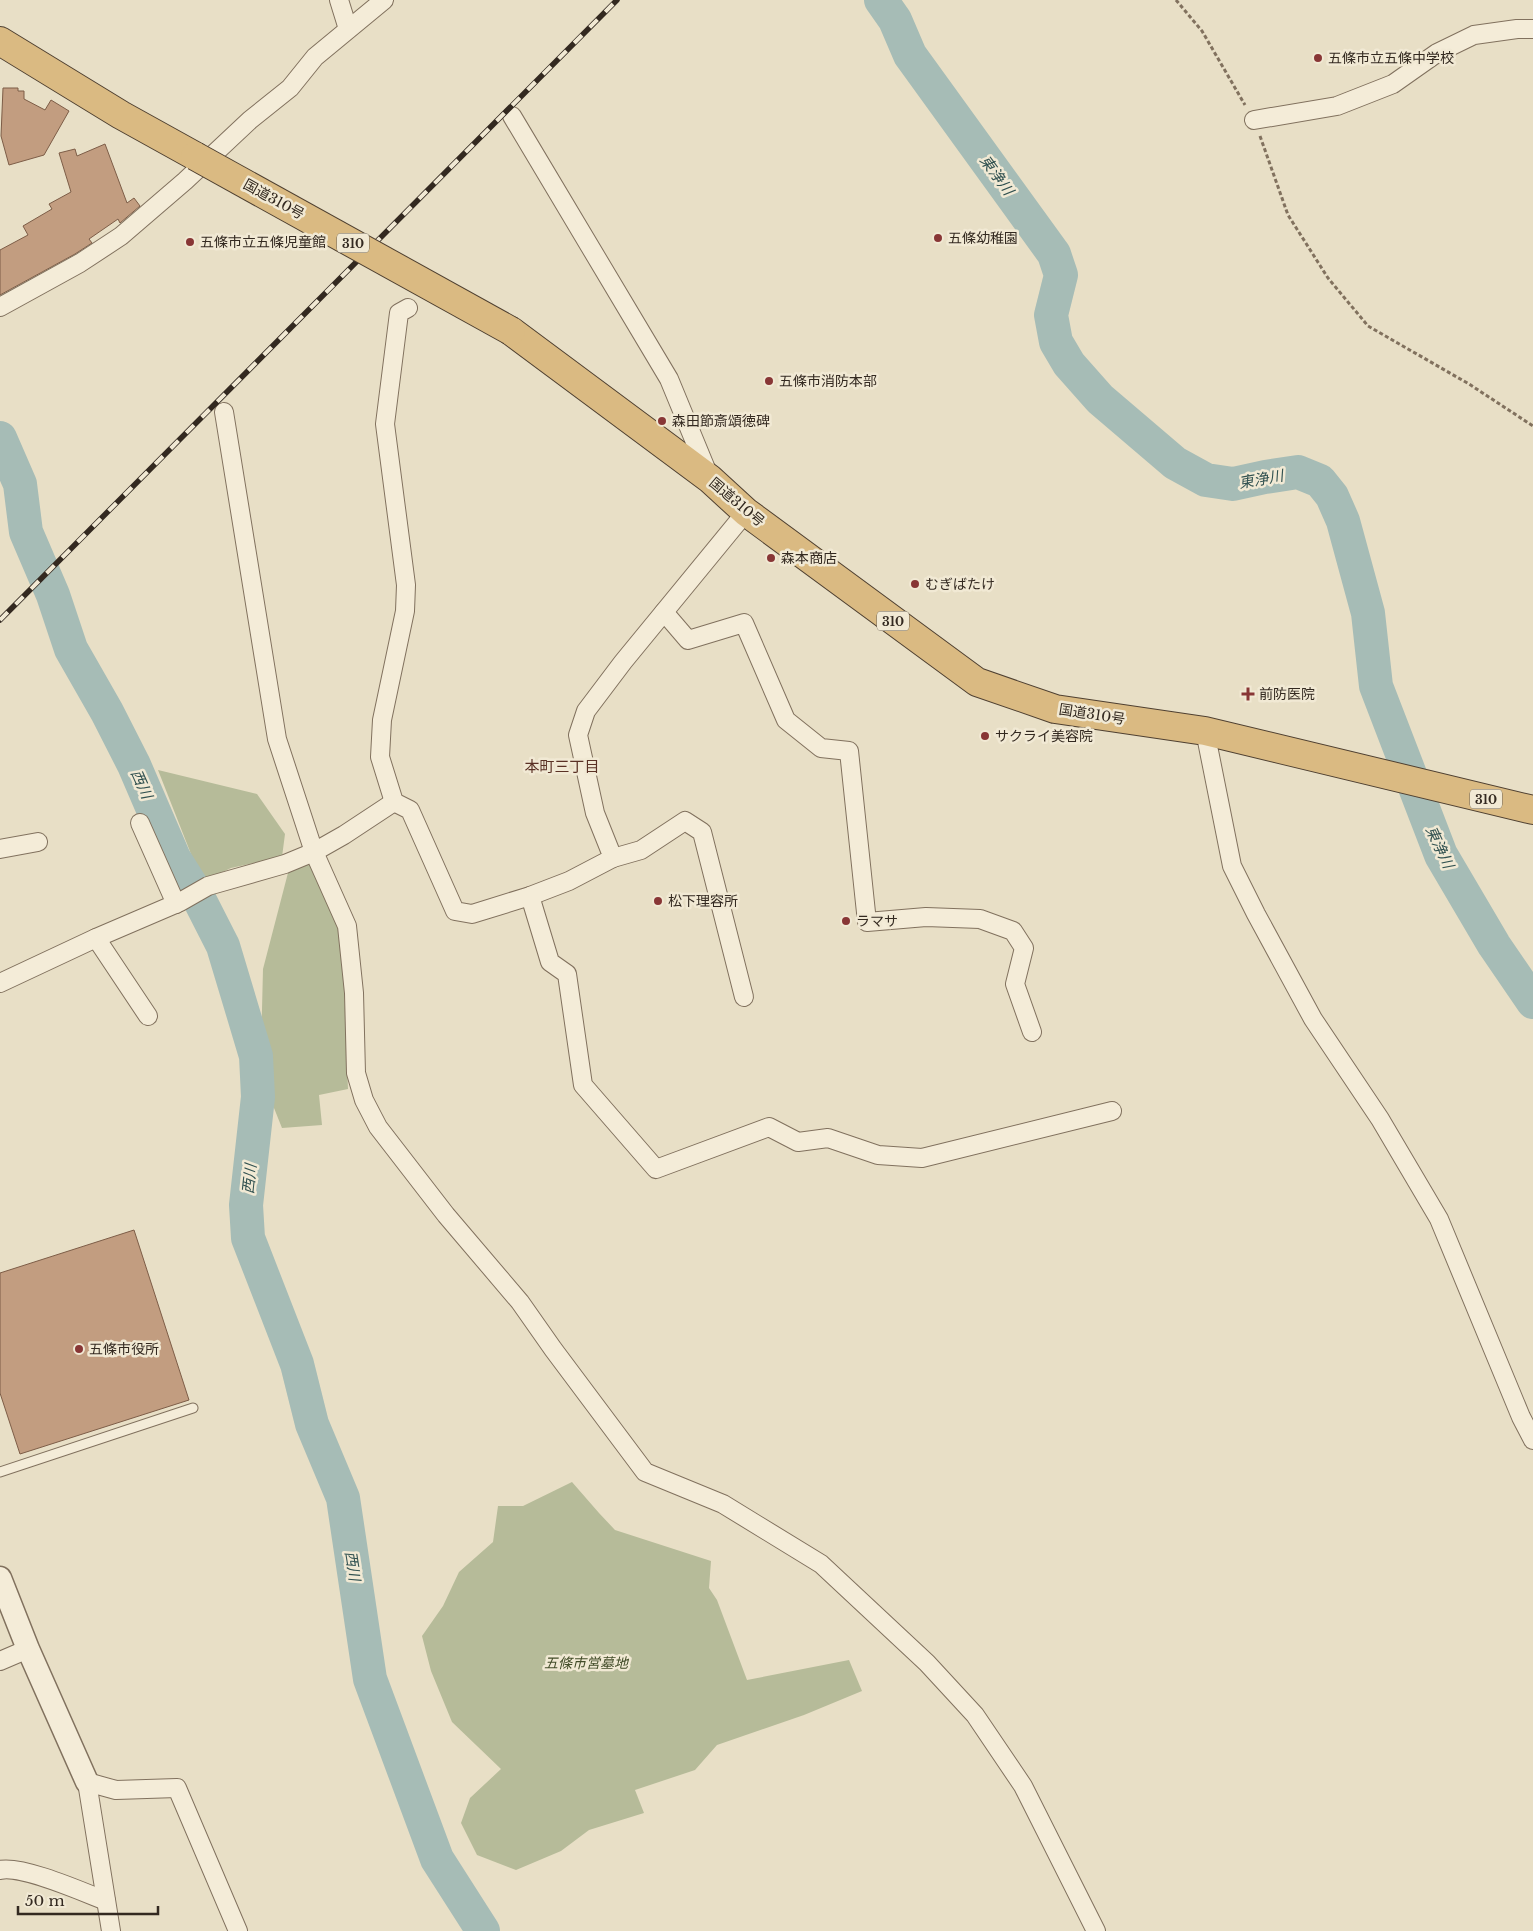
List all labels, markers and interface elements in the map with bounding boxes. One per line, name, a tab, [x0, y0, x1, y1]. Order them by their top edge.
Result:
place label: 五條市立五條中学校	[1328, 49, 1454, 67]
marker: 五條市立五條中学校	[1312, 52, 1324, 64]
water label: 東浄川	[976, 151, 1019, 200]
street label: 国道310号	[240, 175, 308, 223]
place label: 五條幼稚園	[948, 229, 1018, 247]
marker: 五條幼稚園	[932, 232, 944, 244]
place label: 五條市立五條児童館	[200, 233, 326, 251]
road number: 310	[337, 234, 369, 252]
marker: 五條市立五條児童館	[184, 236, 196, 248]
place label: 五條市消防本部	[779, 372, 877, 390]
marker: 五條市消防本部	[763, 375, 775, 387]
place label: 森田節斎頌徳碑	[672, 412, 770, 430]
marker: 森田節斎頌徳碑	[656, 415, 668, 427]
water label: 東浄川	[1237, 465, 1287, 492]
street label: 国道310号	[706, 474, 768, 530]
place label: 森本商店	[781, 549, 837, 567]
marker: 森本商店	[765, 552, 777, 564]
place label: むぎばたけ	[925, 575, 995, 593]
marker: むぎばたけ	[909, 578, 921, 590]
road number: 310	[877, 612, 909, 630]
place label: 前防医院	[1259, 685, 1315, 703]
marker: 前防医院	[1241, 687, 1255, 701]
street label: 国道310号	[1058, 700, 1126, 728]
place label: サクライ美容院	[995, 727, 1093, 745]
marker: サクライ美容院	[979, 730, 991, 742]
district label: 本町三丁目	[524, 757, 600, 776]
water label: 西川	[127, 766, 158, 803]
road number: 310	[1470, 790, 1502, 809]
water label: 東浄川	[1422, 823, 1459, 873]
place label: 松下理容所	[668, 892, 738, 910]
marker: 松下理容所	[652, 895, 664, 907]
place label: ラマサ	[856, 912, 898, 930]
marker: ラマサ	[840, 915, 852, 927]
water label: 西川	[238, 1161, 260, 1195]
place label: 五條市役所	[89, 1340, 159, 1358]
marker: 五條市役所	[73, 1343, 85, 1355]
water label: 西川	[341, 1550, 365, 1584]
park label: 五條市営墓地	[544, 1654, 630, 1672]
scale bar	[18, 1884, 158, 1916]
text: 50 m	[25, 1891, 65, 1910]

